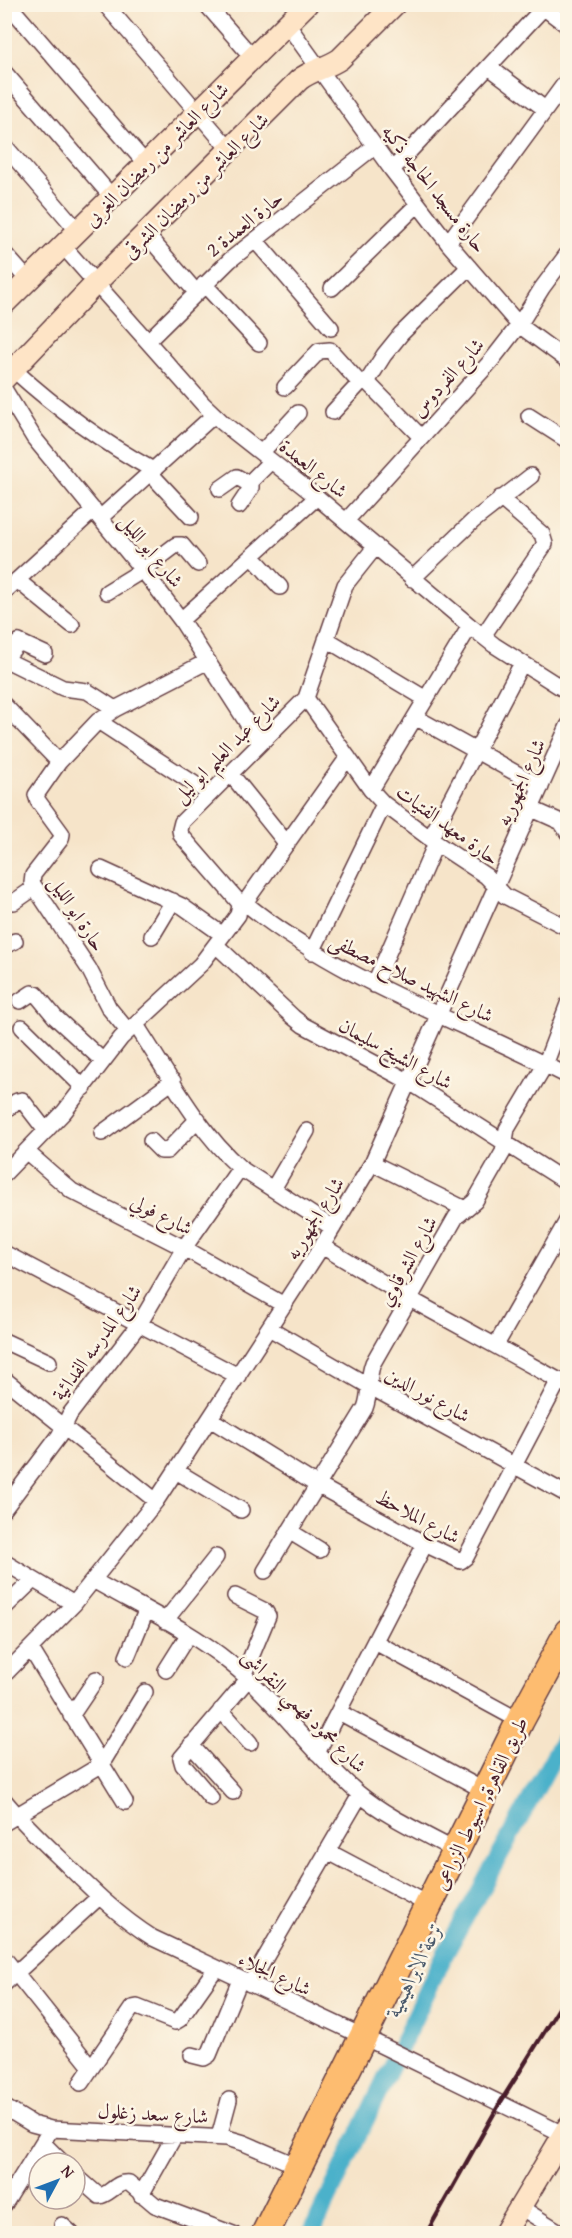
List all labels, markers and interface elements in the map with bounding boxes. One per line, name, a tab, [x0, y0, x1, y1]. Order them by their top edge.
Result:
street label: شارع العاشر من رمضان الغربى	[77, 75, 238, 236]
street label: شارع العاشر من رمضان الشرقى	[115, 105, 278, 268]
street label: حارة مسجد الحاجه ذكيه	[375, 117, 495, 259]
street label: حارة العمدة 2	[199, 183, 289, 263]
street label: شارع الفردوس	[403, 331, 494, 426]
street label: شارع العمدة	[271, 431, 354, 508]
street label: شارع ابو الليل	[110, 507, 191, 596]
street label: شارع عبد العليم ابو ليل	[165, 687, 291, 813]
street label: شارع الجمهوريه	[488, 734, 556, 832]
street label: حارة معهد الفتيات	[390, 777, 506, 871]
street label: حارة ابو الليل	[42, 869, 113, 957]
street label: شارع الشهيد صلاح مصطفى	[323, 925, 499, 1033]
street label: شارع الشيخ سليمان	[332, 1010, 458, 1100]
street label: شارع الجمهوريه	[277, 1171, 354, 1267]
street label: شارع فولي	[124, 1186, 198, 1246]
street label: شارع الشرقاوي	[370, 1211, 447, 1313]
street label: شارع المدرسه الفدائية	[44, 1278, 151, 1408]
street label: شارع نور الدين	[378, 1359, 476, 1433]
street label: شارع الملاحظ	[368, 1481, 466, 1554]
street label: شارع محمود فهمي النقراشى	[232, 1641, 374, 1783]
street label: طريق القاهرة, اسيوط الزراعى	[425, 1711, 535, 1895]
water label: ترعة الابراهيمية	[377, 1916, 451, 2024]
street label: شارع الجلاء	[232, 1943, 316, 2006]
street label: شارع سعد زغلول	[97, 2096, 209, 2134]
north arrow	[27, 2151, 87, 2211]
text: N	[56, 2159, 81, 2183]

